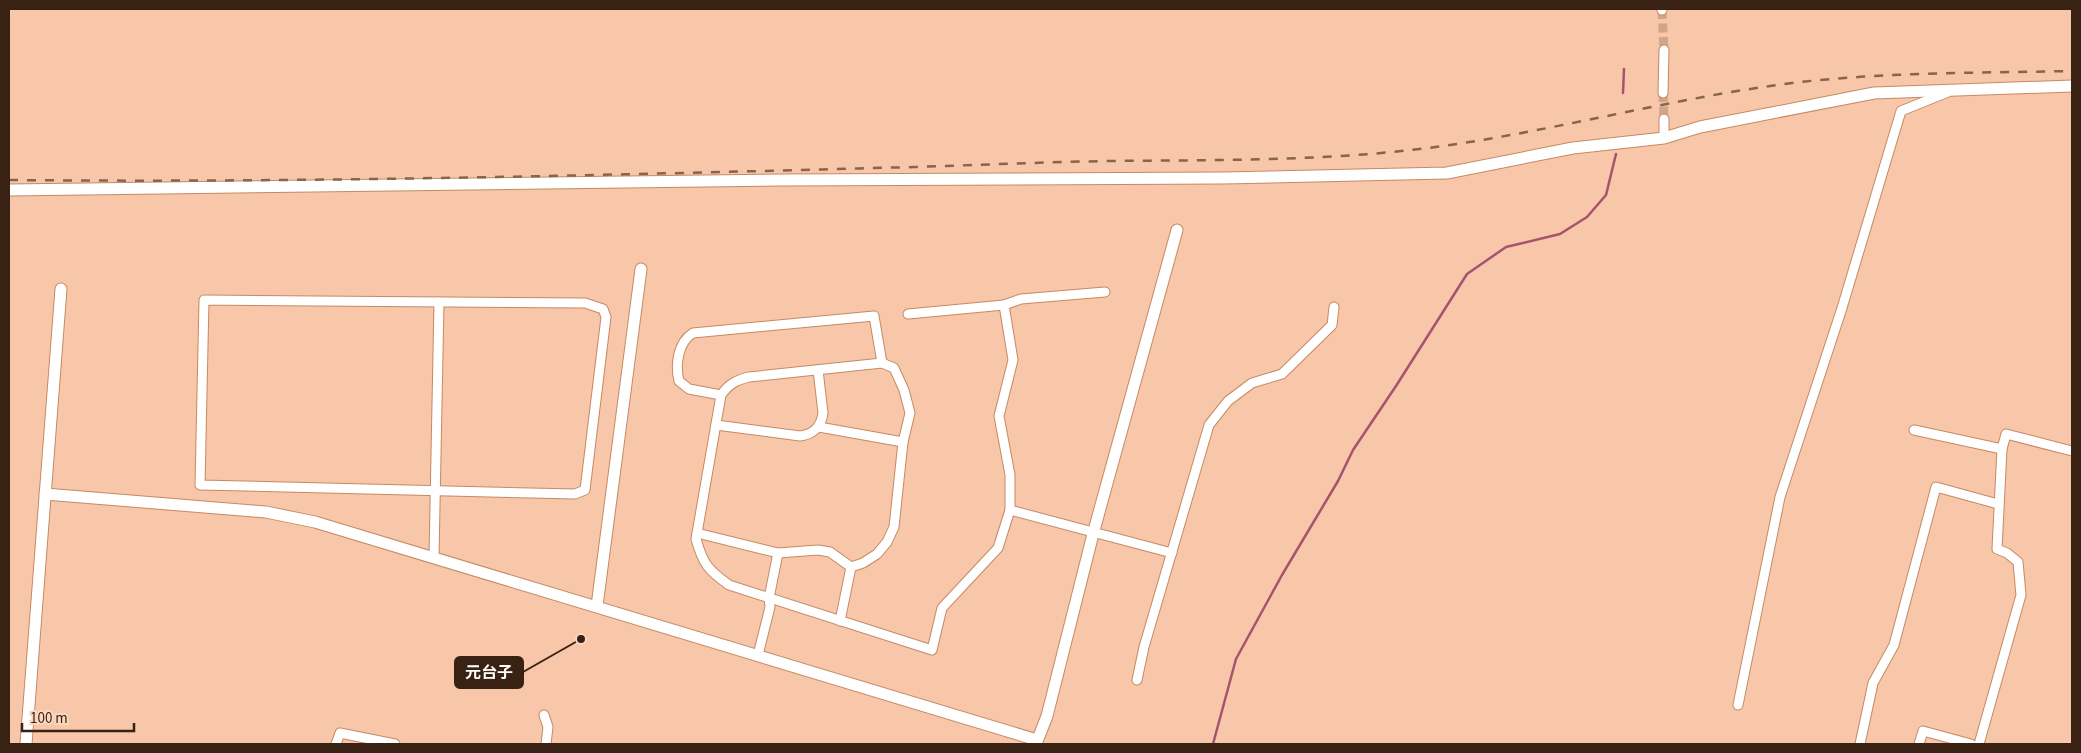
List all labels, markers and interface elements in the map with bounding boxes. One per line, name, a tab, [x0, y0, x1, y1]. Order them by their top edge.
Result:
callout: 元台子	[455, 657, 523, 688]
text: 元台子	[465, 662, 513, 684]
scale bar	[22, 700, 135, 732]
text: 100 m	[30, 708, 68, 729]

